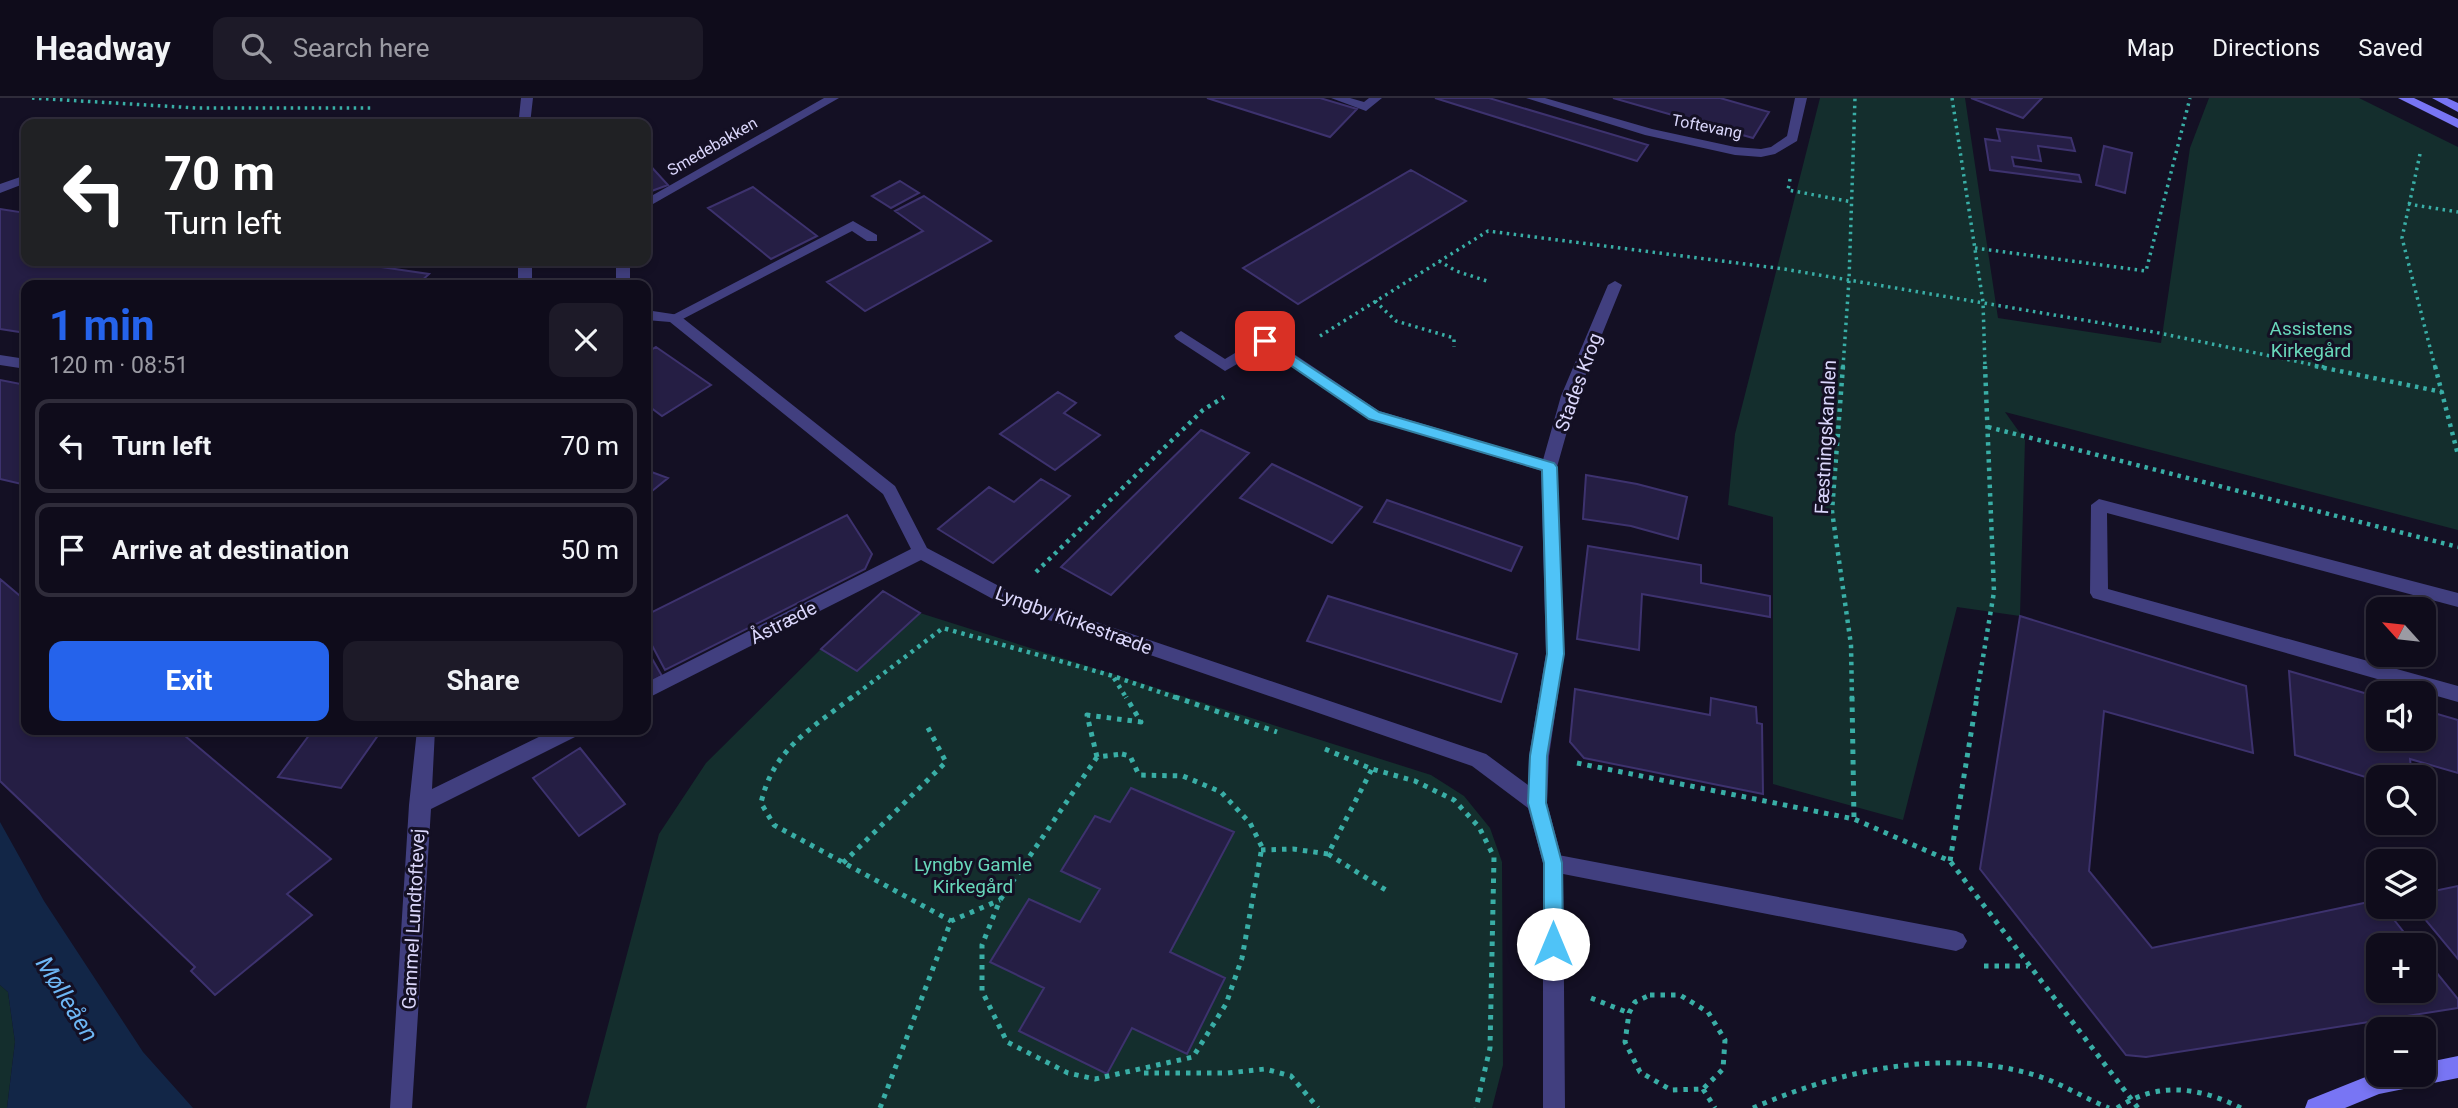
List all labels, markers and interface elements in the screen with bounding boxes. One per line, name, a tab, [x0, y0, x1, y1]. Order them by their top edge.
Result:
search box	[213, 17, 703, 80]
text: Headway	[35, 29, 171, 68]
icon: search	[237, 29, 275, 67]
text: Search here	[293, 33, 429, 63]
text: Map	[2127, 34, 2174, 62]
text: Directions	[2212, 34, 2320, 62]
text: Saved	[2358, 34, 2423, 62]
street label: Toftevang	[1670, 110, 1744, 143]
street label: Smedebakken	[664, 113, 761, 180]
text: 70 m	[164, 145, 275, 202]
icon: left	[49, 147, 140, 238]
text: Turn left	[164, 204, 282, 242]
text: 1 min	[49, 301, 155, 350]
button: close	[549, 303, 623, 377]
pin	[1235, 311, 1295, 371]
park label: Assistens Kirkegård	[2269, 317, 2353, 362]
icon: arrive	[1246, 322, 1284, 360]
street label: Stades Krog	[1550, 330, 1607, 434]
text: 120 m · 08:51	[49, 352, 188, 379]
street label: Fæstningskanalen	[1810, 359, 1841, 515]
icon: left	[53, 427, 91, 465]
text: Turn left	[112, 431, 211, 461]
text: 70 m	[561, 431, 619, 461]
icon: arrive	[53, 531, 91, 569]
text: Arrive at destination	[112, 535, 349, 565]
text: 50 m	[561, 535, 619, 565]
street label: Lyngby Kirkestræde	[992, 581, 1155, 660]
street label: Åstræde	[746, 596, 820, 649]
north arrow	[2366, 597, 2436, 667]
map controls	[2366, 597, 2436, 1087]
button: Exit	[49, 641, 329, 721]
button: Share	[343, 641, 623, 721]
button: sound	[2366, 681, 2436, 751]
button: search	[2366, 765, 2436, 835]
street label: Gammel Lundtoftevej	[397, 828, 430, 1010]
button: layers	[2366, 849, 2436, 919]
park label: Lyngby Gamle Kirkegård	[914, 853, 1032, 898]
position arrow	[1516, 907, 1590, 981]
button: +	[2366, 933, 2436, 1003]
water label: Mølleåen	[30, 951, 104, 1047]
button: −	[2366, 1017, 2436, 1087]

